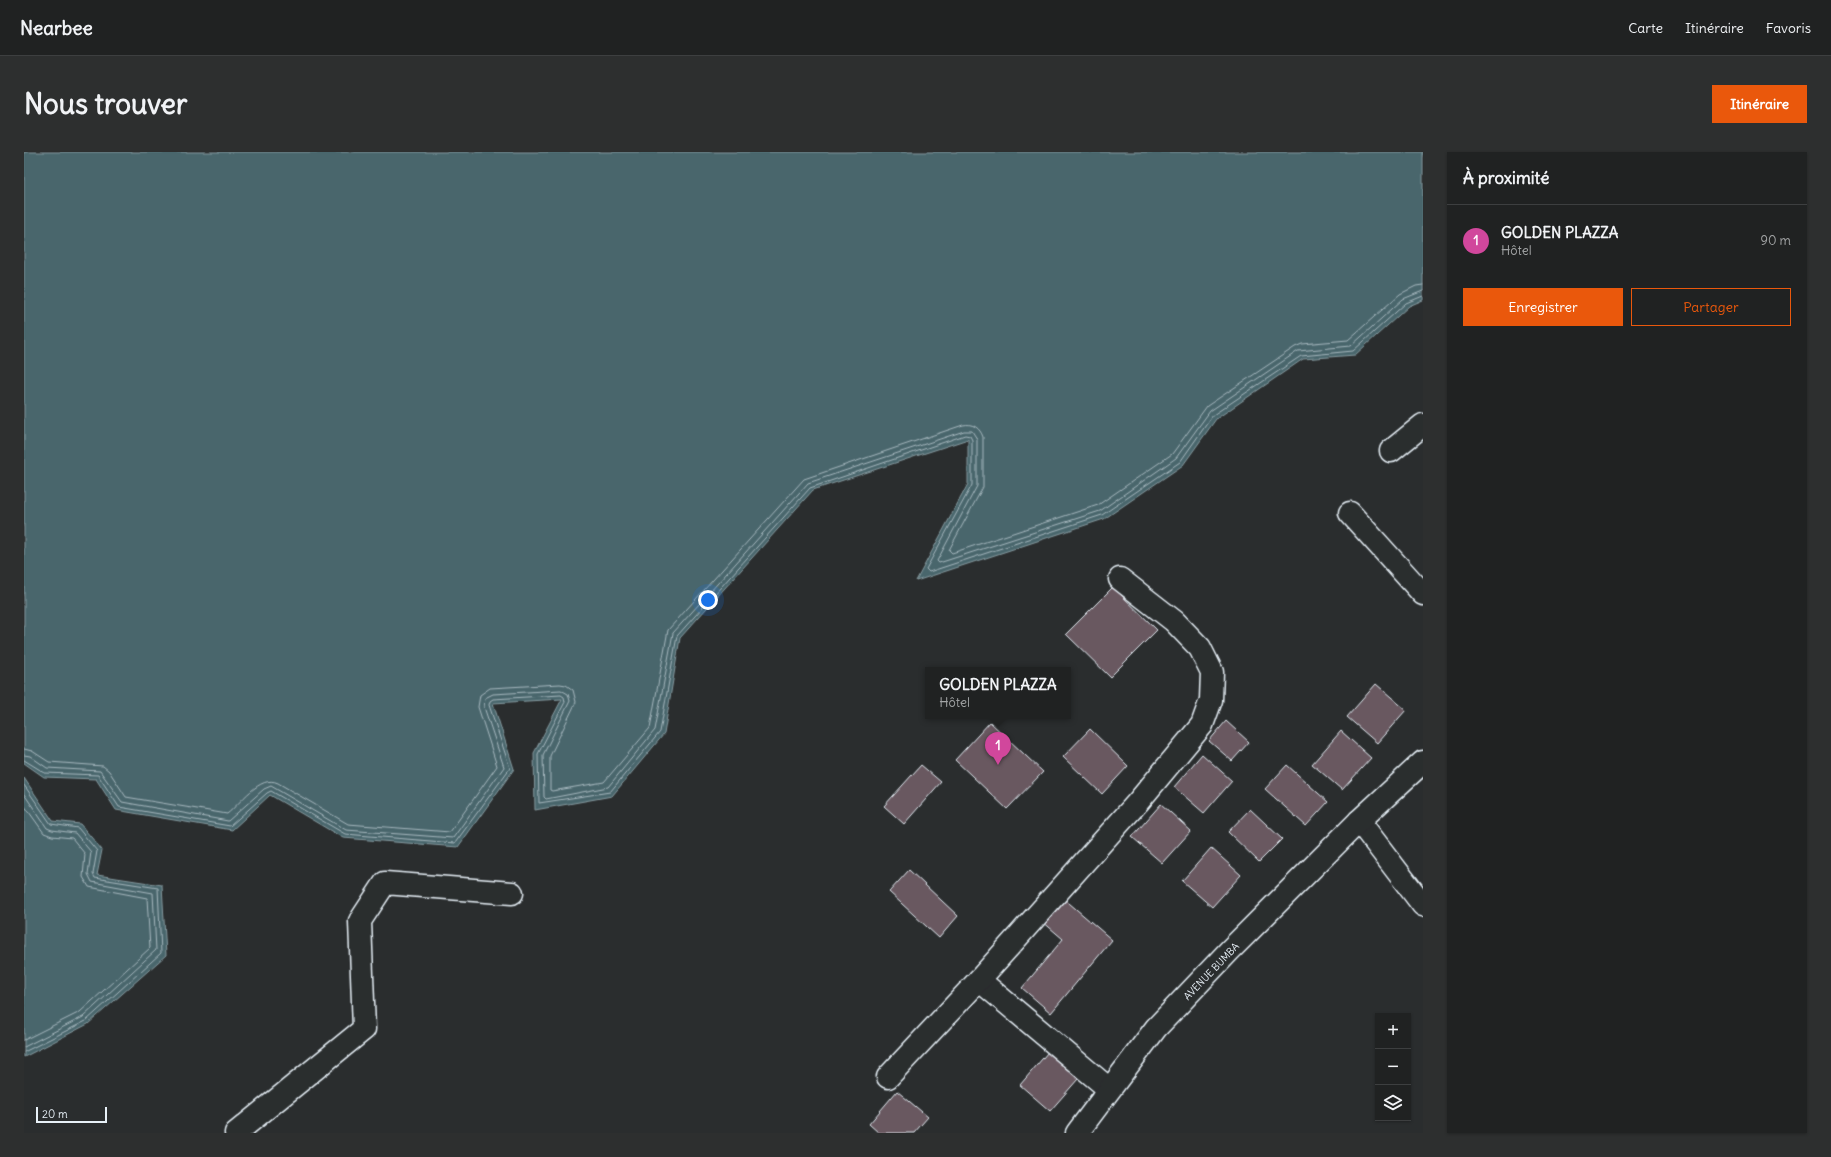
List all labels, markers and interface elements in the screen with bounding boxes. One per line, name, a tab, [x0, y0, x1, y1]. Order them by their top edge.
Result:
text: Nearbee	[20, 16, 93, 40]
text: Carte	[1628, 19, 1663, 37]
text: Itinéraire	[1685, 19, 1744, 37]
text: Favoris	[1766, 19, 1811, 37]
button: Itinéraire	[1712, 85, 1807, 123]
text: Nous trouver	[24, 86, 187, 122]
text: À proximité	[1463, 167, 1549, 189]
text: GOLDEN PLAZZA	[1501, 223, 1618, 242]
text: 1	[1473, 232, 1479, 249]
text: 90 m	[1760, 232, 1791, 249]
text: Hôtel	[1501, 242, 1532, 259]
button: Enregistrer	[1463, 288, 1623, 326]
button: Partager	[1631, 288, 1791, 326]
your location	[698, 590, 718, 610]
popup	[925, 667, 1071, 719]
text: GOLDEN PLAZZA	[939, 675, 1057, 694]
text: Hôtel	[939, 694, 970, 711]
pin: 1	[985, 732, 1011, 765]
street label: AVENUE BUMBA	[1181, 940, 1242, 1003]
map controls	[1375, 1013, 1411, 1121]
button: +	[1375, 1013, 1411, 1049]
button: −	[1375, 1049, 1411, 1085]
button: layers	[1375, 1085, 1411, 1121]
scale bar	[36, 1105, 107, 1124]
text: 20 m	[42, 1107, 68, 1121]

